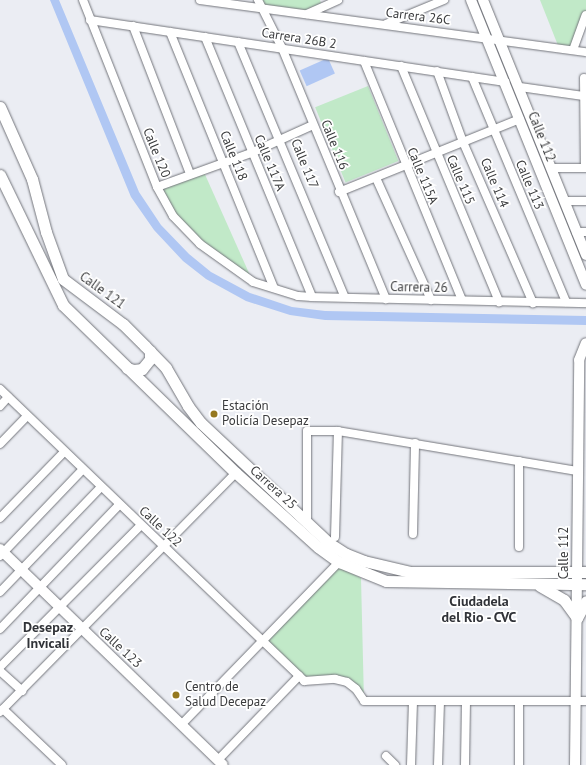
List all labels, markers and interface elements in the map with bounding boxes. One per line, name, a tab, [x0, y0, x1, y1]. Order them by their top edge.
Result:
street label: Carrera 26C	[385, 5, 451, 29]
street label: Carrera 26B 2	[260, 25, 338, 53]
street label: Calle 112	[524, 110, 558, 164]
street label: Calle 116	[317, 118, 351, 172]
street label: Calle 120	[139, 126, 173, 180]
street label: Calle 118	[216, 129, 250, 183]
street label: Calle 117A	[250, 133, 288, 193]
street label: Calle 117	[287, 137, 321, 191]
street label: Calle 115A	[403, 145, 441, 207]
street label: Calle 115	[443, 153, 477, 207]
street label: Calle 114	[477, 156, 511, 210]
street label: Calle 113	[512, 158, 546, 212]
street label: Calle 121	[76, 269, 128, 313]
street label: Carrera 26	[390, 280, 448, 296]
place label: Estación Policía Desepaz	[222, 399, 309, 430]
marker: Estación Policía Desepaz	[209, 409, 219, 419]
street label: Carrera 25	[246, 463, 300, 513]
street label: Calle 122	[135, 503, 185, 551]
street label: Calle 112	[556, 527, 572, 579]
district label: Ciudadela del Rio - CVC	[441, 593, 517, 626]
district label: Desepaz Invicali	[23, 619, 73, 652]
street label: Calle 123	[95, 624, 145, 672]
place label: Centro de Salud Decepaz	[185, 680, 266, 711]
marker: Centro de Salud Decepaz	[170, 689, 182, 701]

